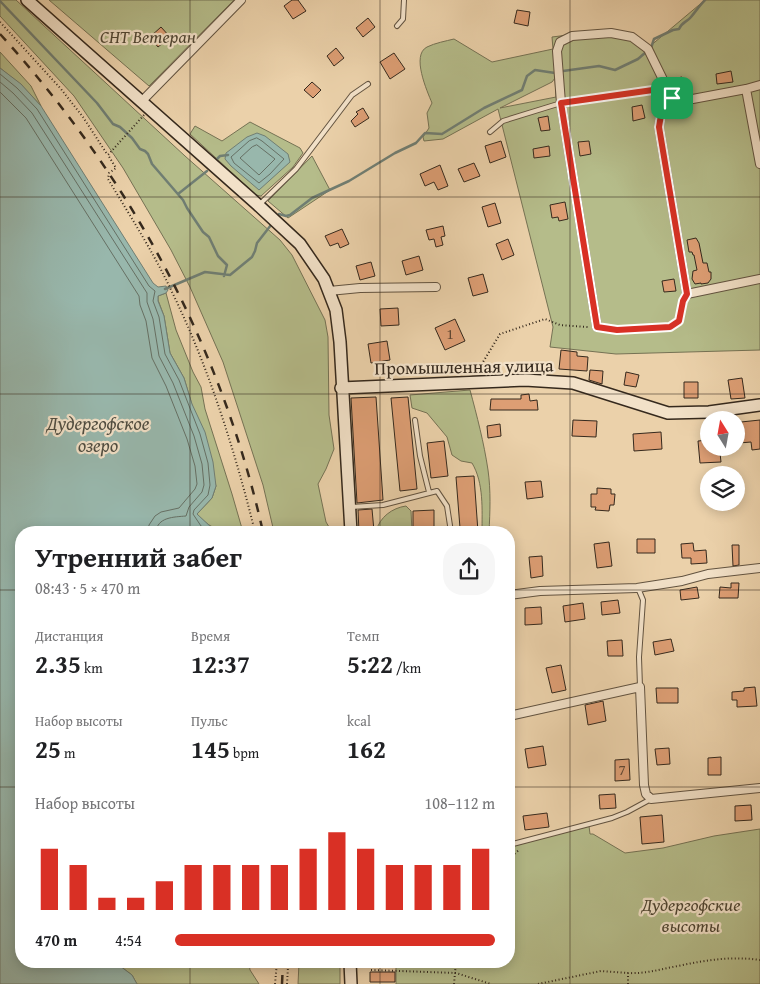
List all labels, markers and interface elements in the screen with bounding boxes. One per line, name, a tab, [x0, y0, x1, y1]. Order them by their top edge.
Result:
park label: СНТ Ветеран	[100, 23, 196, 50]
pin	[651, 77, 693, 119]
icon: arrive	[658, 84, 686, 112]
house number: 1	[446, 323, 454, 344]
street label: Промышленная улица	[374, 351, 554, 382]
water label: Дудергофское озеро	[46, 409, 150, 459]
north arrow	[700, 411, 745, 456]
map controls	[700, 411, 745, 511]
button: layers	[700, 466, 745, 511]
text: Утренний забег	[35, 536, 242, 577]
button: share	[443, 543, 495, 595]
text: 08:43 · 5 × 470 m	[35, 576, 140, 600]
text: Дистанция	[35, 626, 103, 646]
text: Время	[191, 626, 230, 646]
text: Темп	[347, 626, 379, 646]
text: 2.35	[35, 646, 81, 682]
text: 12:37	[191, 646, 250, 682]
text: 5:22	[347, 646, 393, 682]
text: km	[81, 658, 103, 678]
text: /km	[393, 658, 421, 678]
text: Набор высоты	[35, 711, 122, 731]
text: Пульс	[191, 711, 228, 731]
text: kcal	[347, 711, 371, 731]
text: 25	[35, 731, 61, 767]
text: 145	[191, 731, 230, 767]
text: 162	[347, 731, 386, 767]
text: m	[61, 743, 75, 763]
text: bpm	[230, 743, 259, 763]
house number: 7	[618, 759, 626, 780]
text: Набор высоты	[35, 791, 135, 815]
text: 108–112 m	[425, 791, 495, 815]
park label: Дудергофские высоты	[641, 891, 740, 939]
text: 470 m	[35, 928, 77, 952]
text: 4:54	[115, 928, 142, 952]

